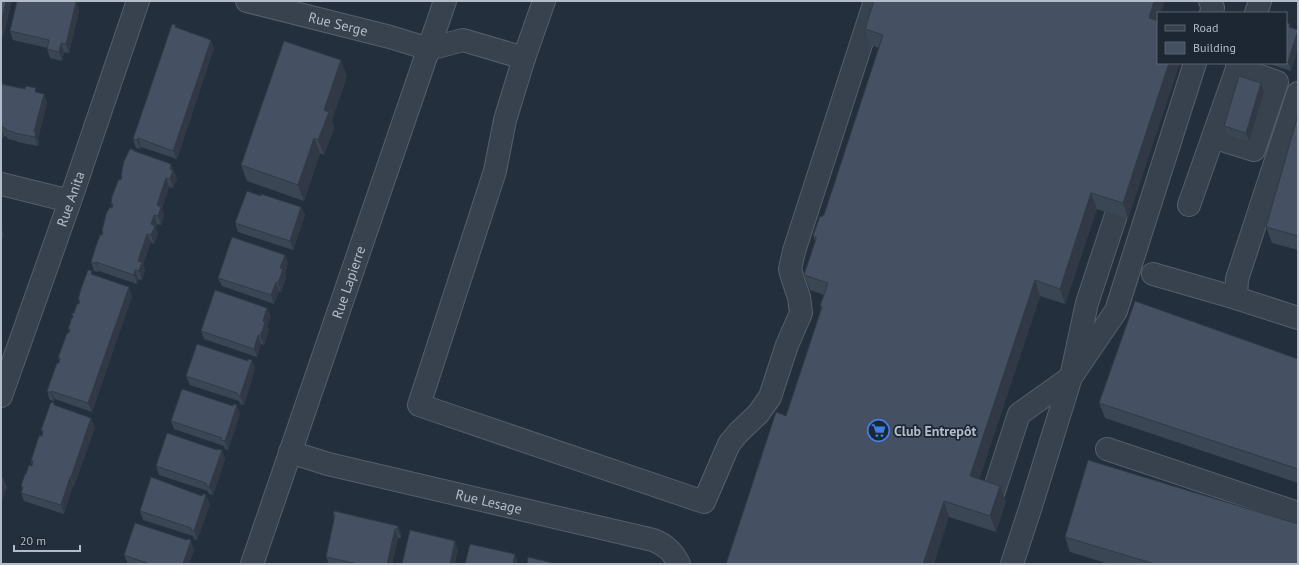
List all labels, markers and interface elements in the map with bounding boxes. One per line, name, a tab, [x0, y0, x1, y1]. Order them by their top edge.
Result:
street label: Rue Serge	[307, 8, 370, 40]
legend	[1157, 12, 1287, 64]
text: Road	[1193, 20, 1218, 35]
text: Building	[1193, 40, 1236, 55]
street label: Rue Anita	[53, 169, 88, 229]
street label: Rue Lapierre	[328, 243, 369, 321]
supermarket icon: Club Entrepôt	[865, 418, 891, 444]
place label: Club Entrepôt	[894, 422, 976, 440]
street label: Rue Lesage	[454, 485, 524, 518]
scale bar	[14, 527, 80, 553]
text: 20 m	[20, 533, 46, 548]

